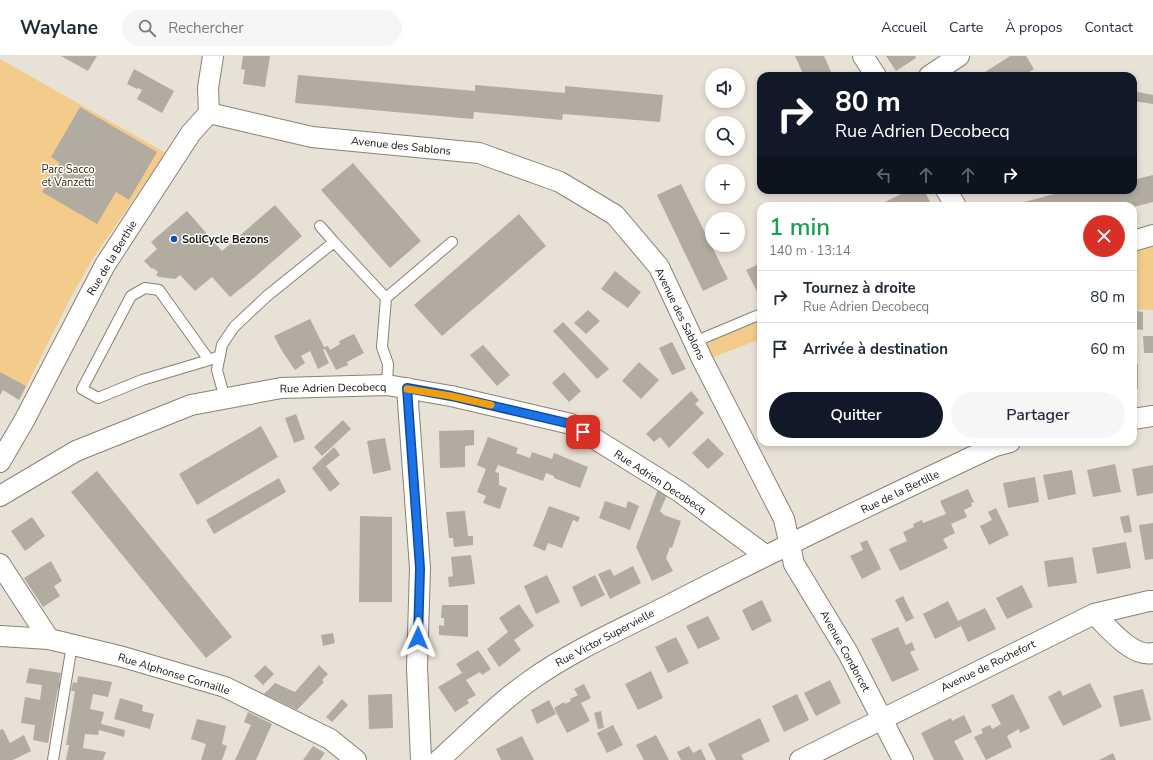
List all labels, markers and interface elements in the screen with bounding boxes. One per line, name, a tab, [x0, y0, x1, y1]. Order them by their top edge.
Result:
search box	[122, 10, 402, 46]
text: Waylane	[20, 15, 98, 41]
icon: search	[136, 17, 158, 39]
text: Rechercher	[168, 18, 244, 38]
text: Accueil	[881, 18, 927, 37]
text: Carte	[949, 18, 983, 37]
text: À propos	[1005, 18, 1063, 37]
text: Contact	[1085, 18, 1133, 37]
map controls	[705, 68, 745, 252]
button: sound	[705, 68, 745, 108]
text: 80 m	[835, 83, 901, 121]
icon: right	[769, 88, 821, 140]
button: search	[705, 116, 745, 156]
text: Rue Adrien Decobecq	[835, 119, 1010, 143]
street label: Avenue des Sablons	[350, 133, 452, 159]
park label: Parc Sacco et Vanzetti	[42, 162, 95, 190]
button: +	[705, 164, 745, 204]
icon: left	[873, 164, 895, 186]
icon: ahead	[915, 164, 937, 186]
icon: ahead	[957, 164, 979, 186]
icon: right	[999, 164, 1021, 186]
text: 1 min	[769, 211, 830, 243]
button: −	[705, 212, 745, 252]
button: close	[1083, 215, 1125, 257]
street label: Rue de la Berthie	[84, 217, 140, 298]
place label: SoliCycle Bezons	[182, 232, 269, 247]
marker: SoliCycle Bezons	[169, 234, 179, 244]
text: 140 m · 13:14	[769, 242, 851, 260]
street label: Avenue des Sablons	[651, 266, 709, 362]
text: Tournez à droite	[803, 278, 916, 298]
icon: right	[769, 286, 791, 308]
text: 80 m	[1090, 287, 1125, 307]
text: Rue Adrien Decobecq	[803, 298, 929, 316]
icon: arrive	[769, 338, 791, 360]
text: Arrivée à destination	[803, 339, 948, 359]
text: 60 m	[1090, 339, 1125, 359]
street label: Rue Adrien Decobecq	[279, 380, 387, 396]
button: Quitter	[769, 392, 943, 438]
button: Partager	[951, 392, 1125, 438]
pin	[566, 415, 600, 449]
icon: arrive	[572, 421, 594, 443]
street label: Rue Adrien Decobecq	[611, 447, 709, 517]
street label: Rue de la Bertille	[858, 466, 942, 517]
street label: Rue Victor Supervielle	[553, 605, 657, 670]
street label: Avenue Condorcet	[816, 608, 874, 694]
position arrow	[397, 617, 439, 659]
street label: Avenue de Rochefort	[938, 636, 1038, 695]
street label: Rue Alphonse Cornaille	[116, 650, 232, 698]

